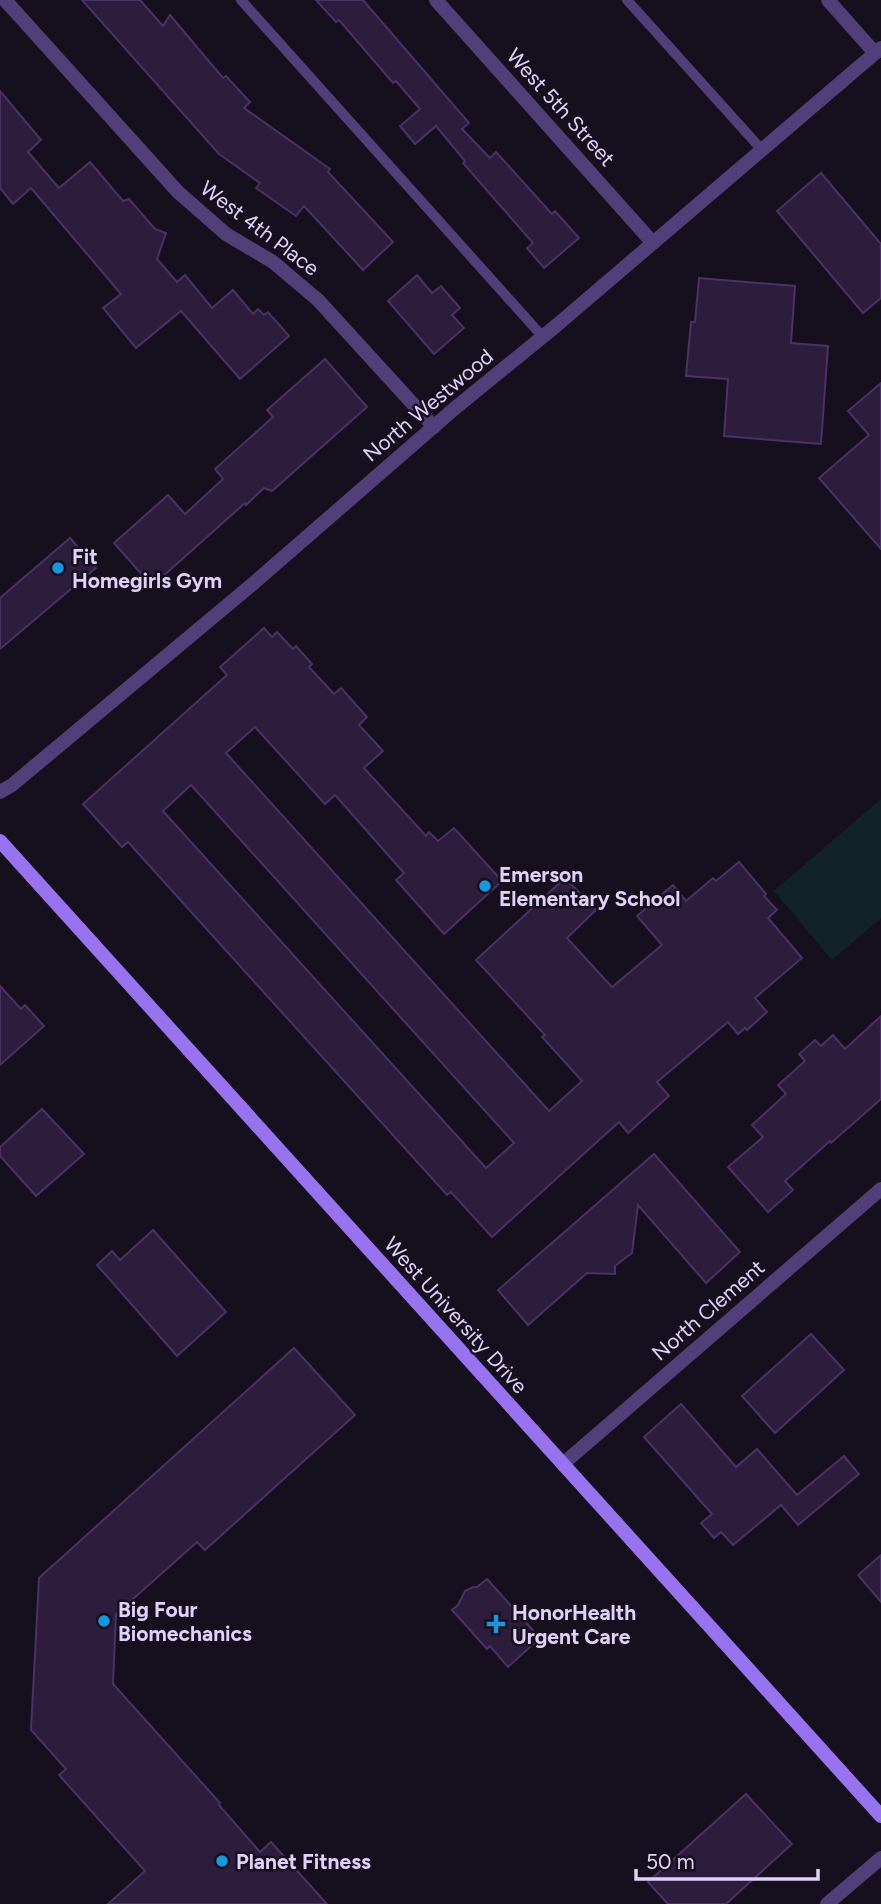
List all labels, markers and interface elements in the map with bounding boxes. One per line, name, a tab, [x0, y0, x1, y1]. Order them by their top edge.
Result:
street label: West 5th Street	[502, 43, 620, 171]
street label: West 4th Place	[196, 175, 324, 281]
street label: North Westwood	[358, 343, 498, 467]
place label: Fit Homegirls Gym	[72, 544, 222, 593]
marker: Fit Homegirls Gym	[50, 560, 66, 576]
place label: Emerson Elementary School	[499, 862, 680, 911]
marker: Emerson Elementary School	[477, 878, 493, 894]
street label: West University Drive	[379, 1232, 533, 1398]
street label: North Clement	[647, 1254, 769, 1366]
place label: Big Four Biomechanics	[118, 1597, 252, 1646]
place label: HonorHealth Urgent Care	[512, 1600, 636, 1649]
marker: Big Four Biomechanics	[96, 1613, 112, 1629]
marker: HonorHealth Urgent Care	[486, 1614, 506, 1634]
scale bar	[636, 1838, 818, 1882]
place label: Planet Fitness	[236, 1849, 371, 1874]
text: 50 m	[646, 1849, 695, 1874]
marker: Planet Fitness	[214, 1853, 230, 1869]

